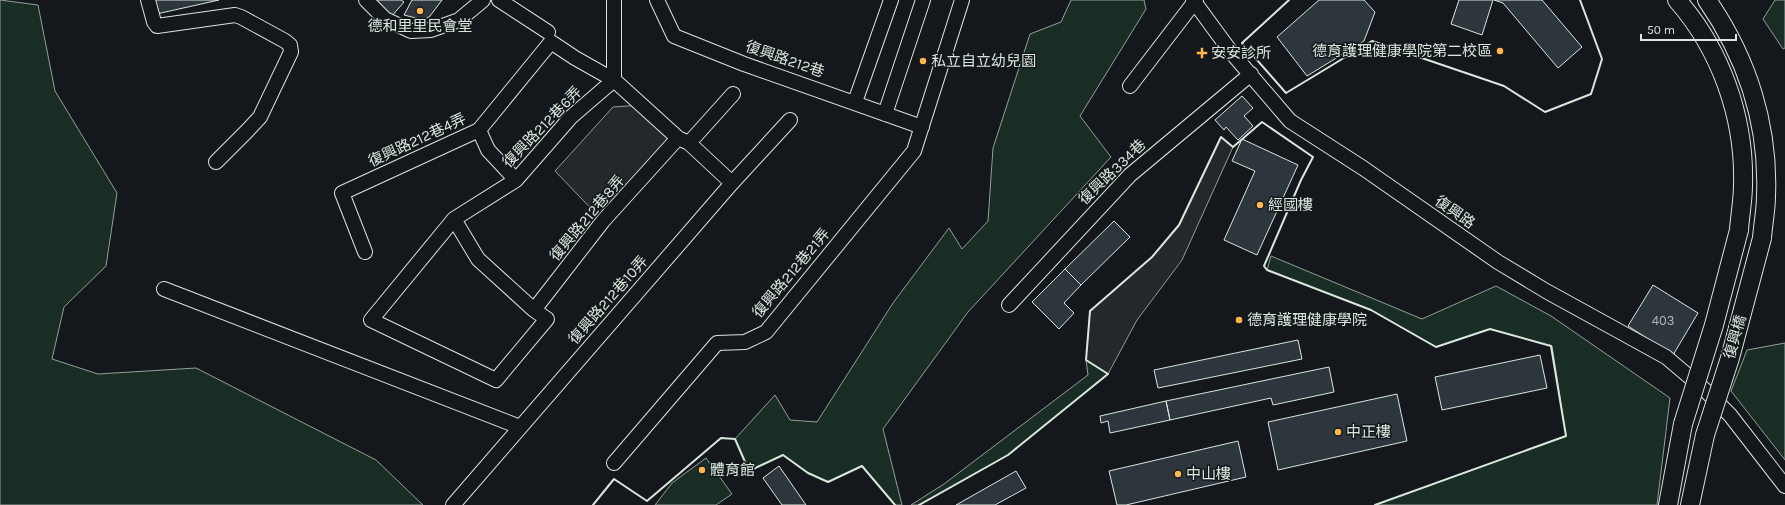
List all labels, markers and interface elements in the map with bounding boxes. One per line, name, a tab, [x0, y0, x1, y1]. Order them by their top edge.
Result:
marker: 德和里里民會堂	[415, 6, 425, 16]
scale bar	[1641, 16, 1736, 42]
place label: 德和里里民會堂	[367, 17, 473, 35]
text: 50 m	[1647, 23, 1675, 37]
street label: 復興路212巷	[743, 37, 827, 81]
place label: 德育護理健康學院第二校區	[1312, 42, 1492, 60]
place label: 安安診所	[1211, 44, 1271, 62]
marker: 德育護理健康學院第二校區	[1495, 46, 1505, 56]
marker: 安安診所	[1196, 47, 1208, 59]
place label: 私立自立幼兒園	[931, 52, 1036, 70]
marker: 私立自立幼兒園	[918, 56, 928, 66]
street label: 復興路212巷6弄	[499, 83, 585, 171]
street label: 復興路212巷4弄	[365, 110, 469, 170]
street label: 復興路334巷	[1075, 136, 1149, 208]
street label: 復興路212巷8弄	[546, 171, 628, 265]
street label: 復興路	[1431, 192, 1479, 232]
place label: 經國樓	[1268, 196, 1313, 214]
marker: 經國樓	[1255, 200, 1265, 210]
street label: 復興路212巷21弄	[748, 225, 834, 321]
street label: 復興路212巷10弄	[565, 252, 651, 348]
place label: 德育護理健康學院	[1247, 311, 1367, 329]
house number: 403	[1652, 313, 1674, 328]
street label: 復興橋	[1720, 313, 1750, 361]
marker: 德育護理健康學院	[1234, 315, 1244, 325]
place label: 中正樓	[1346, 423, 1391, 441]
marker: 中正樓	[1333, 427, 1343, 437]
place label: 體育館	[710, 461, 755, 479]
marker: 體育館	[697, 465, 707, 475]
place label: 中山樓	[1186, 465, 1231, 483]
marker: 中山樓	[1173, 469, 1183, 479]

